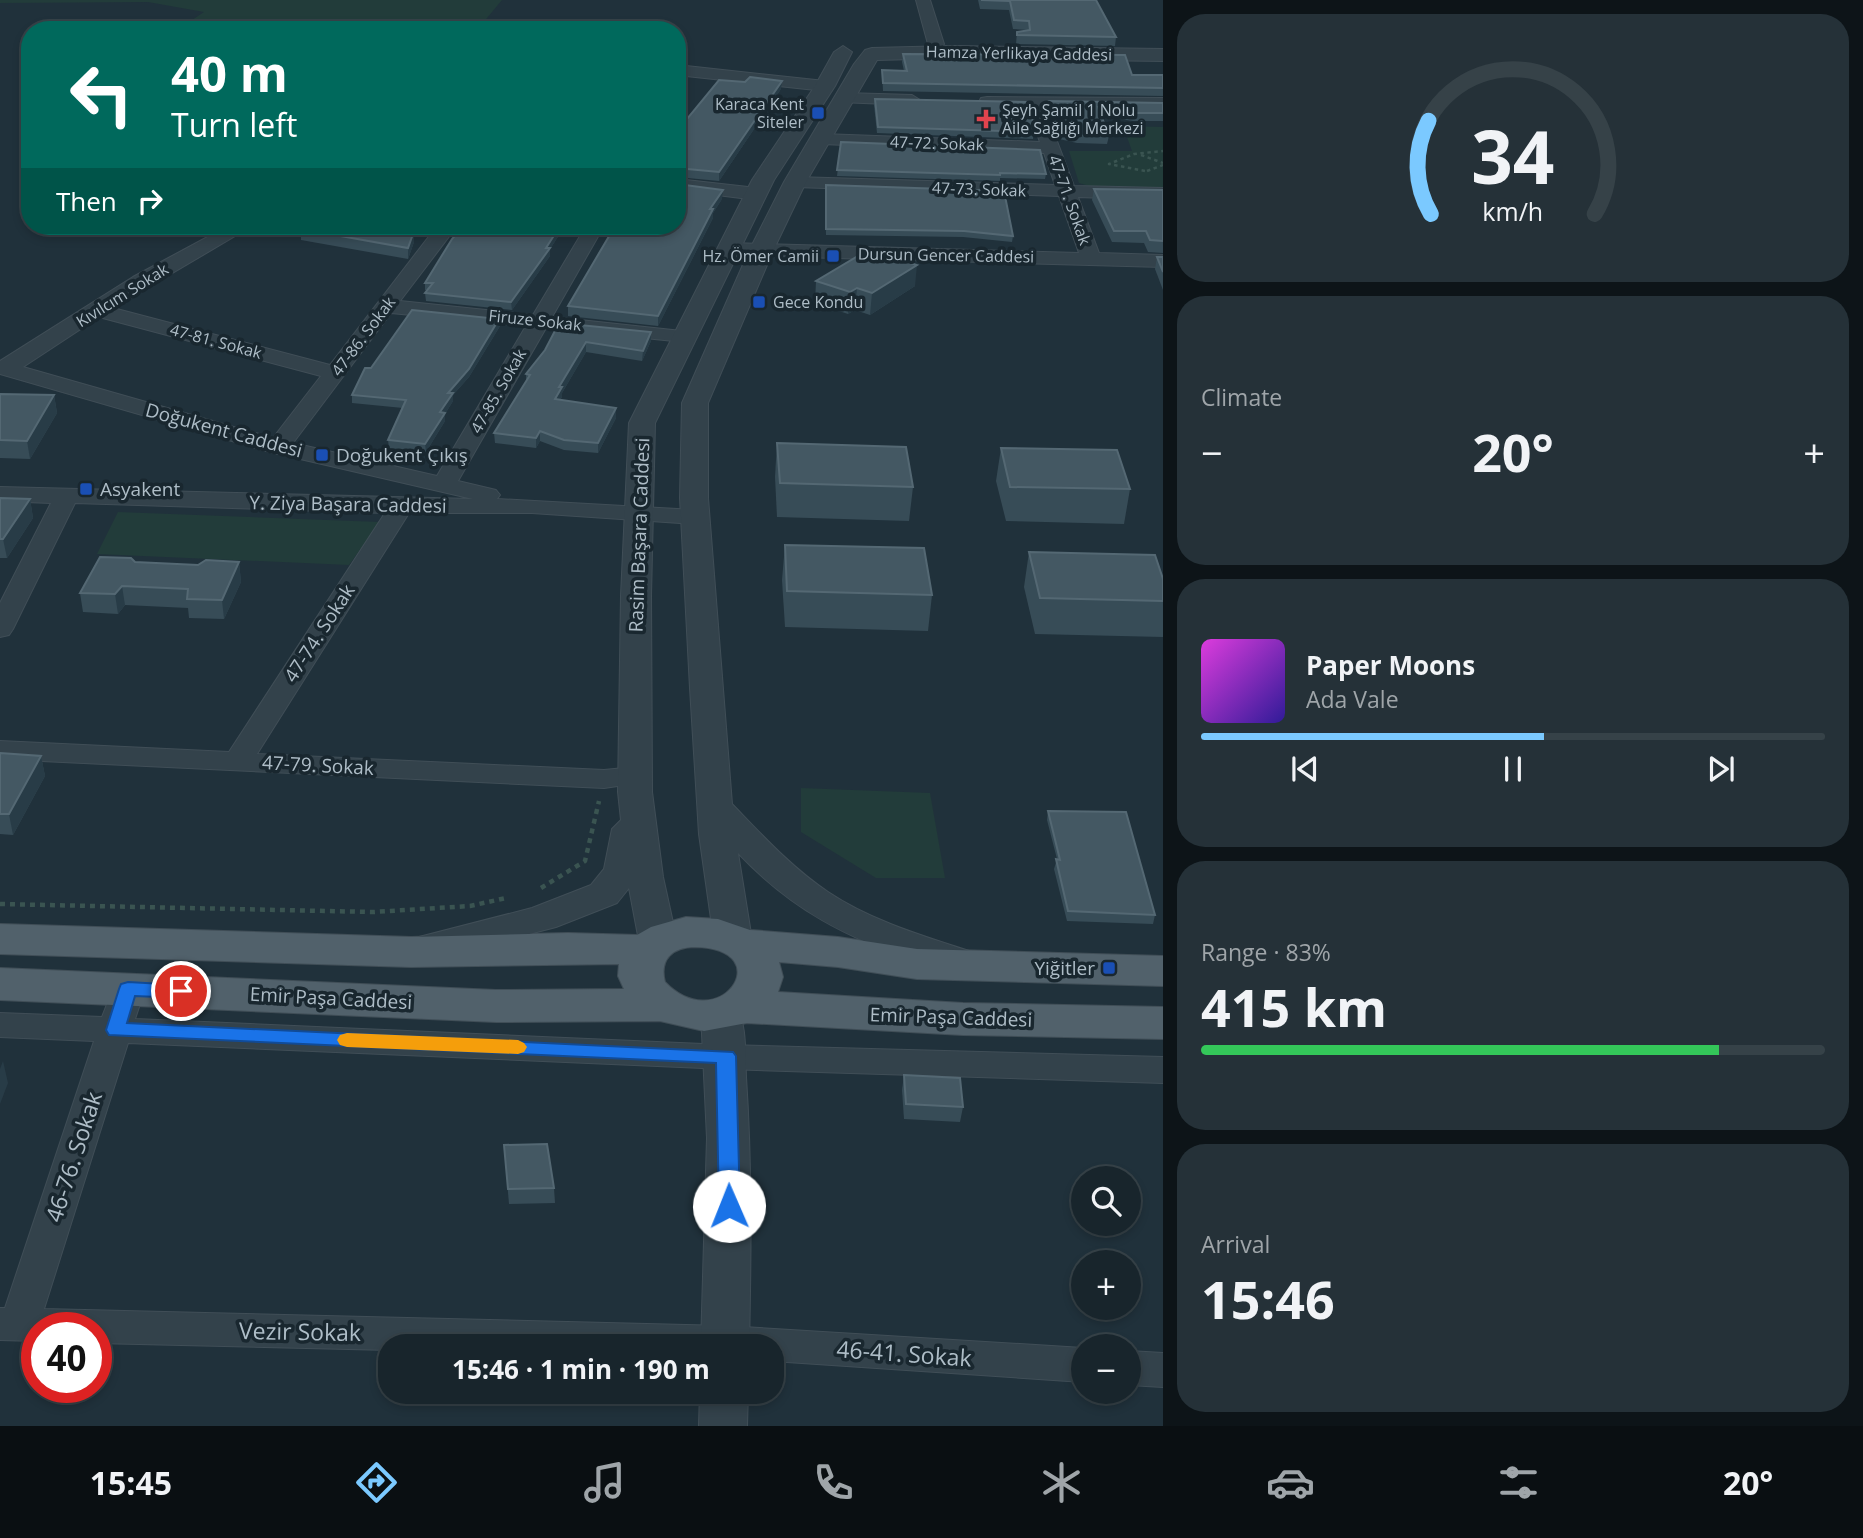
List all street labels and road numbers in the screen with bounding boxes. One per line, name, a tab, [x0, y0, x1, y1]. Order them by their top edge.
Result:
street label: Hamza Yerlikaya Caddesi	[926, 40, 1112, 66]
street label: 47-72. Sokak	[890, 130, 985, 156]
street label: 47-71. Sokak	[1044, 152, 1097, 249]
street label: 47-73. Sokak	[932, 176, 1027, 202]
street label: Dursun Gencer Caddesi	[858, 242, 1034, 268]
street label: Kıvılcım Sokak	[72, 258, 173, 332]
street label: 47-86. Sokak	[326, 291, 400, 380]
street label: Firuze Sokak	[487, 304, 583, 336]
street label: 47-81. Sokak	[168, 318, 265, 364]
street label: 47-85. Sokak	[465, 344, 531, 437]
street label: Doğukent Caddesi	[143, 397, 305, 463]
street label: Rasim Başara Caddesi	[623, 437, 655, 633]
street label: Y. Ziya Başara Caddesi	[249, 489, 447, 519]
street label: 47-74. Sokak	[278, 579, 360, 687]
street label: 47-79. Sokak	[261, 749, 375, 781]
street label: Emir Paşa Caddesi	[249, 981, 413, 1015]
street label: Emir Paşa Caddesi	[869, 1001, 1033, 1033]
street label: 46-76. Sokak	[37, 1087, 109, 1226]
street label: Vezir Sokak	[239, 1314, 361, 1348]
street label: 46-41. Sokak	[835, 1332, 973, 1374]

